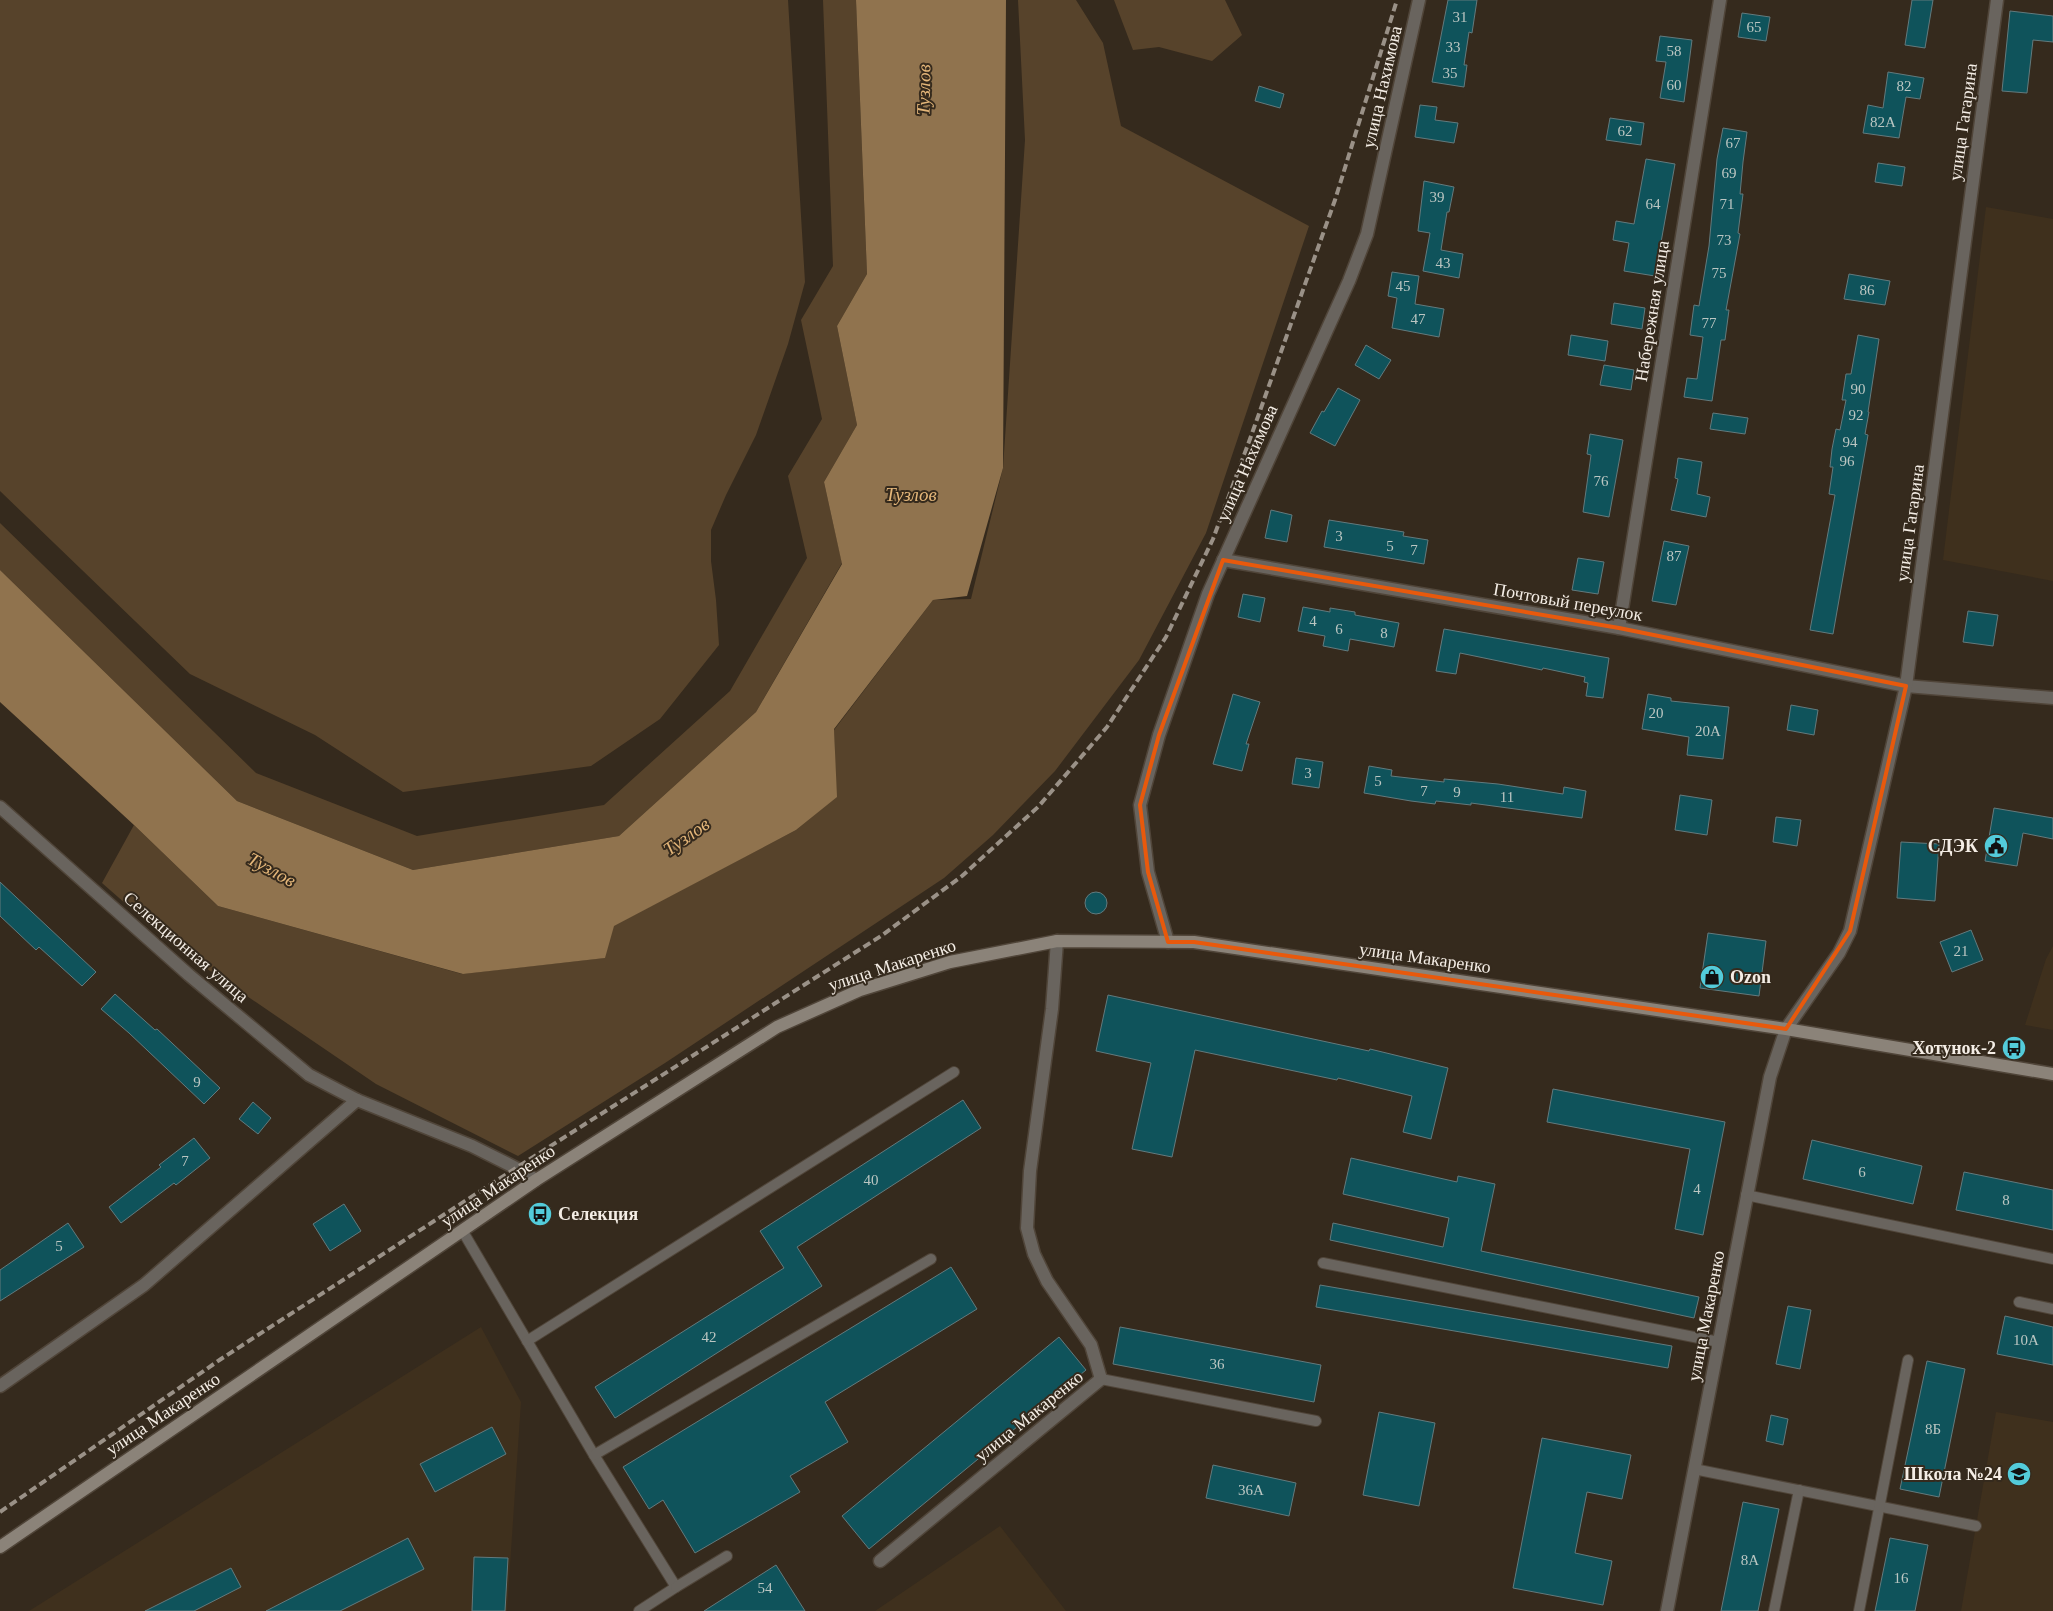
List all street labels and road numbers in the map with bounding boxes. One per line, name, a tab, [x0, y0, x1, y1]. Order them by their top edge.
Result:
street label: улица Нахимова	[1358, 24, 1406, 150]
street label: улица Гагарина	[1945, 62, 1981, 182]
street label: Набережная улица	[1631, 239, 1673, 383]
street label: улица Нахимова	[1212, 402, 1282, 524]
street label: улица Гагарина	[1892, 463, 1928, 583]
street label: Почтовый переулок	[1492, 579, 1644, 625]
street label: Селекционная улица	[120, 887, 252, 1007]
street label: улица Макаренко	[826, 935, 958, 995]
street label: улица Макаренко	[1358, 939, 1492, 977]
street label: улица Макаренко	[437, 1141, 559, 1231]
street label: улица Макаренко	[1684, 1249, 1728, 1383]
street label: улица Макаренко	[971, 1366, 1087, 1466]
street label: улица Макаренко	[102, 1369, 224, 1459]

